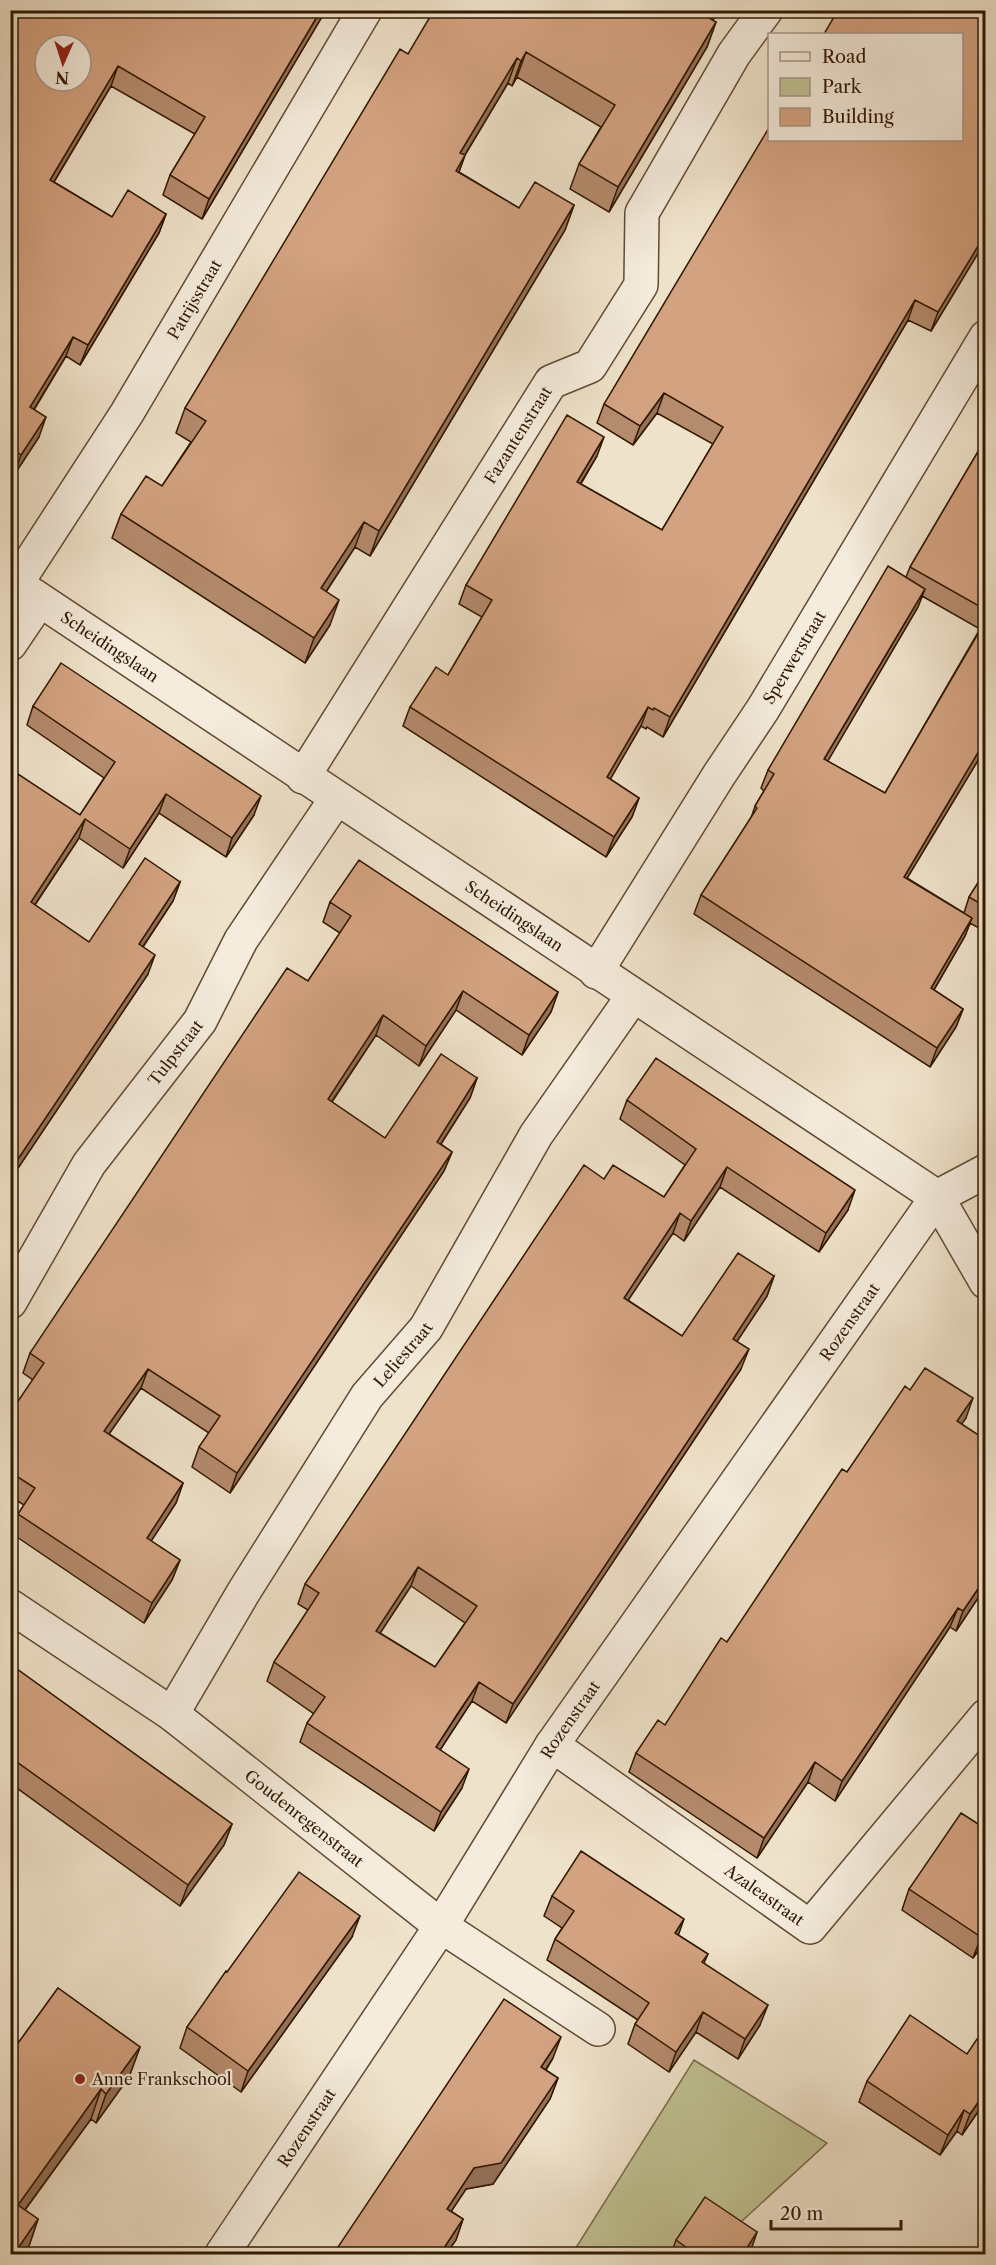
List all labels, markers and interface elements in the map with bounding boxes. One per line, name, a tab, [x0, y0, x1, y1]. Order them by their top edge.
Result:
north arrow	[33, 33, 93, 93]
legend	[768, 33, 963, 141]
text: Road	[822, 46, 867, 68]
text: N	[55, 68, 70, 88]
text: Park	[822, 76, 863, 98]
text: Building	[822, 106, 894, 128]
street label: Patrijsstraat	[163, 255, 226, 343]
street label: Fazantenstraat	[480, 382, 556, 487]
street label: Scheidingslaan	[57, 607, 163, 686]
street label: Sperwerstraat	[758, 607, 830, 708]
street label: Scheidingslaan	[462, 876, 567, 956]
street label: Tulpstraat	[144, 1016, 207, 1089]
street label: Rozenstraat	[815, 1279, 884, 1364]
street label: Leliestraat	[369, 1319, 437, 1391]
street label: Rozenstraat	[536, 1676, 604, 1762]
street label: Goudenregenstraat	[241, 1765, 368, 1871]
street label: Azaleastraat	[720, 1859, 808, 1930]
place label: Anne Frankschool	[91, 2069, 232, 2089]
marker: Anne Frankschool	[73, 2072, 87, 2086]
street label: Rozenstraat	[273, 2084, 340, 2171]
scale bar	[771, 2193, 902, 2231]
text: 20 m	[780, 2203, 824, 2225]

